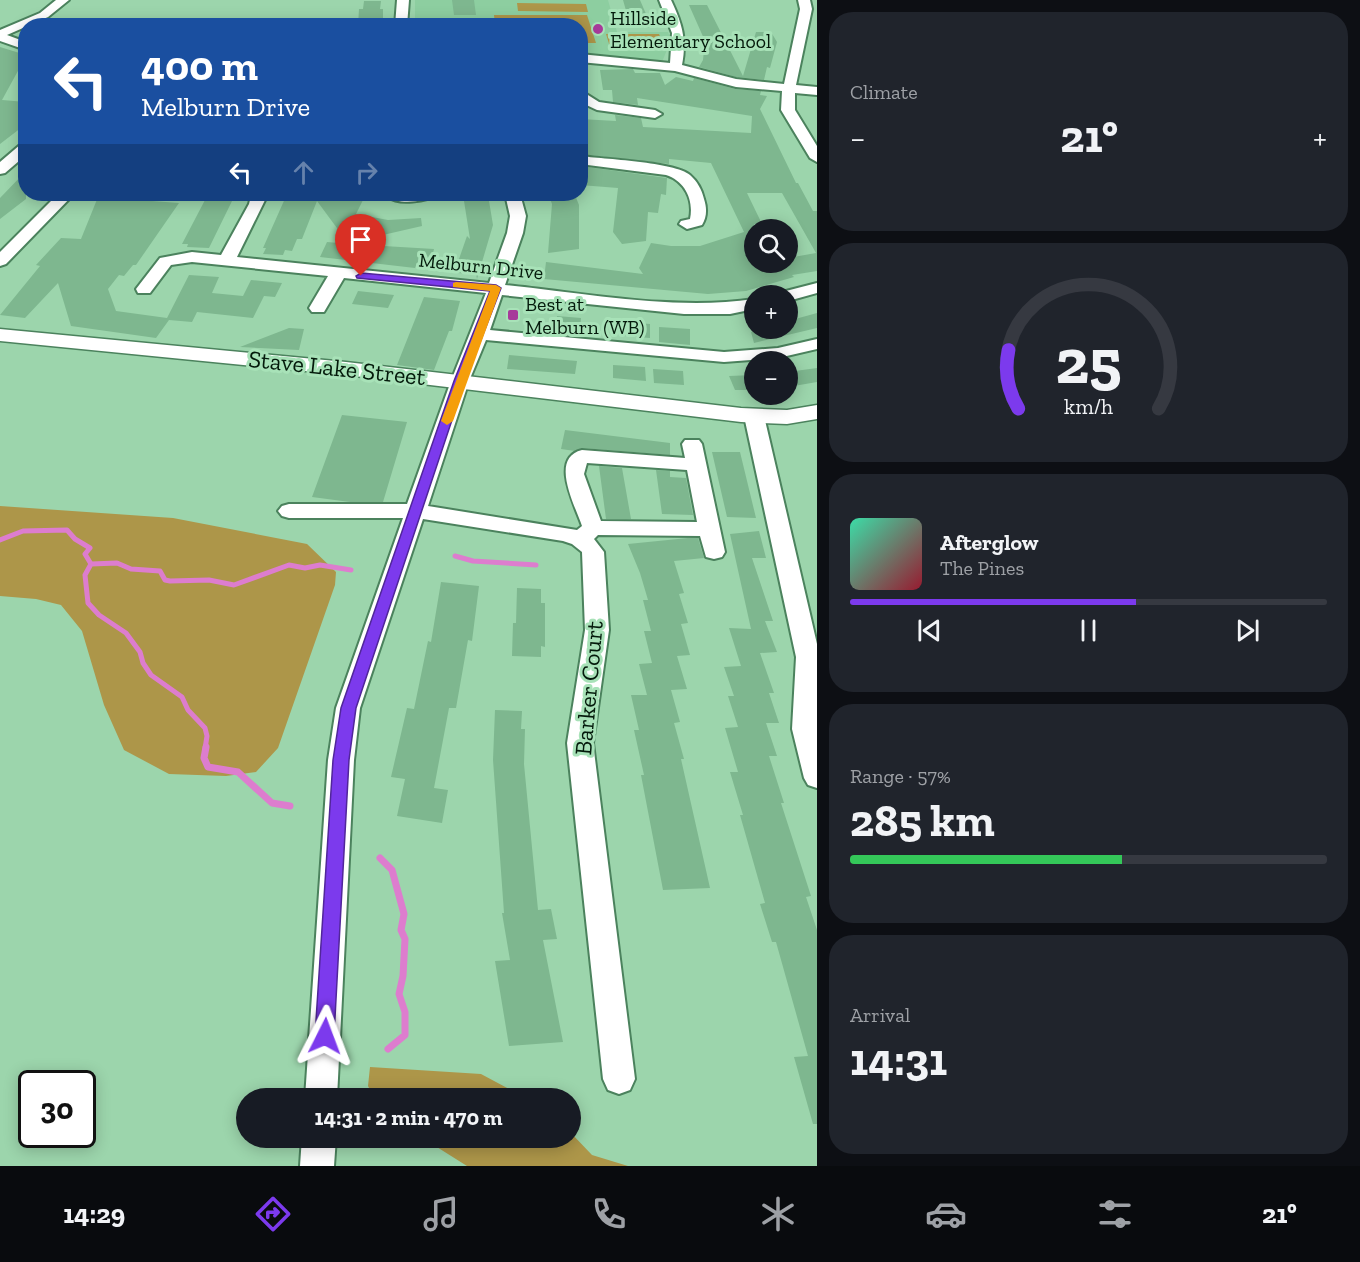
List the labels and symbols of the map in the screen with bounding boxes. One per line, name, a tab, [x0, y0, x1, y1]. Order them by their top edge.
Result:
place label: Hillside Elementary School	[610, 6, 771, 53]
marker: Hillside Elementary School	[591, 22, 605, 36]
pin	[335, 214, 386, 276]
street label: Melburn Drive	[417, 248, 545, 284]
place label: Best at Melburn (WB)	[525, 292, 644, 339]
marker: Best at Melburn (WB)	[506, 308, 520, 322]
street label: Stave Lake Street	[247, 344, 427, 391]
street label: Barker Court	[568, 619, 609, 756]
position arrow	[293, 1004, 357, 1068]
speed limit sign: 30	[18, 1070, 96, 1148]

